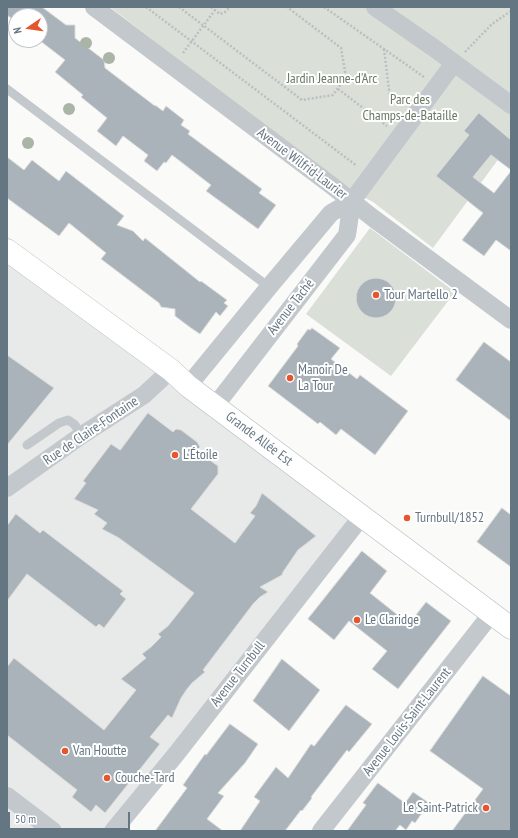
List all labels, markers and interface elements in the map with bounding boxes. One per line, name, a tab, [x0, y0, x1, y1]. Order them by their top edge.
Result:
north arrow	[8, 8, 48, 48]
text: N	[10, 26, 25, 35]
park label: Jardin Jeanne-d'Arc	[287, 71, 377, 87]
park label: Parc des Champs-de-Bataille	[362, 92, 458, 124]
street label: Avenue Wilfrid-Laurier	[254, 125, 350, 203]
street label: Avenue Taché	[264, 276, 318, 338]
place label: Tour Martello 2	[384, 287, 458, 303]
marker: Tour Martello 2	[371, 290, 381, 300]
place label: Manoir De La Tour	[298, 362, 348, 394]
marker: Manoir De La Tour	[285, 373, 295, 383]
street label: Rue de Claire-Fontaine	[40, 393, 142, 469]
street label: Grande Allée Est	[222, 408, 296, 470]
place label: L'Étoile	[183, 447, 218, 463]
marker: L'Étoile	[170, 450, 180, 460]
place label: Turnbull/1852	[415, 510, 484, 526]
marker: Turnbull/1852	[402, 513, 412, 523]
place label: Le Claridge	[365, 612, 419, 628]
marker: Le Claridge	[352, 615, 362, 625]
street label: Avenue Turnbull	[207, 638, 269, 710]
street label: Avenue Louis-Saint-Laurent	[359, 664, 455, 780]
place label: Van Houtte	[73, 743, 127, 759]
marker: Van Houtte	[60, 746, 70, 756]
place label: Couche-Tard	[115, 770, 174, 786]
marker: Couche-Tard	[102, 773, 112, 783]
place label: Le Saint-Patrick	[403, 800, 478, 816]
marker: Le Saint-Patrick	[481, 803, 491, 813]
scale bar	[10, 804, 132, 830]
text: 50 m	[15, 811, 36, 826]

